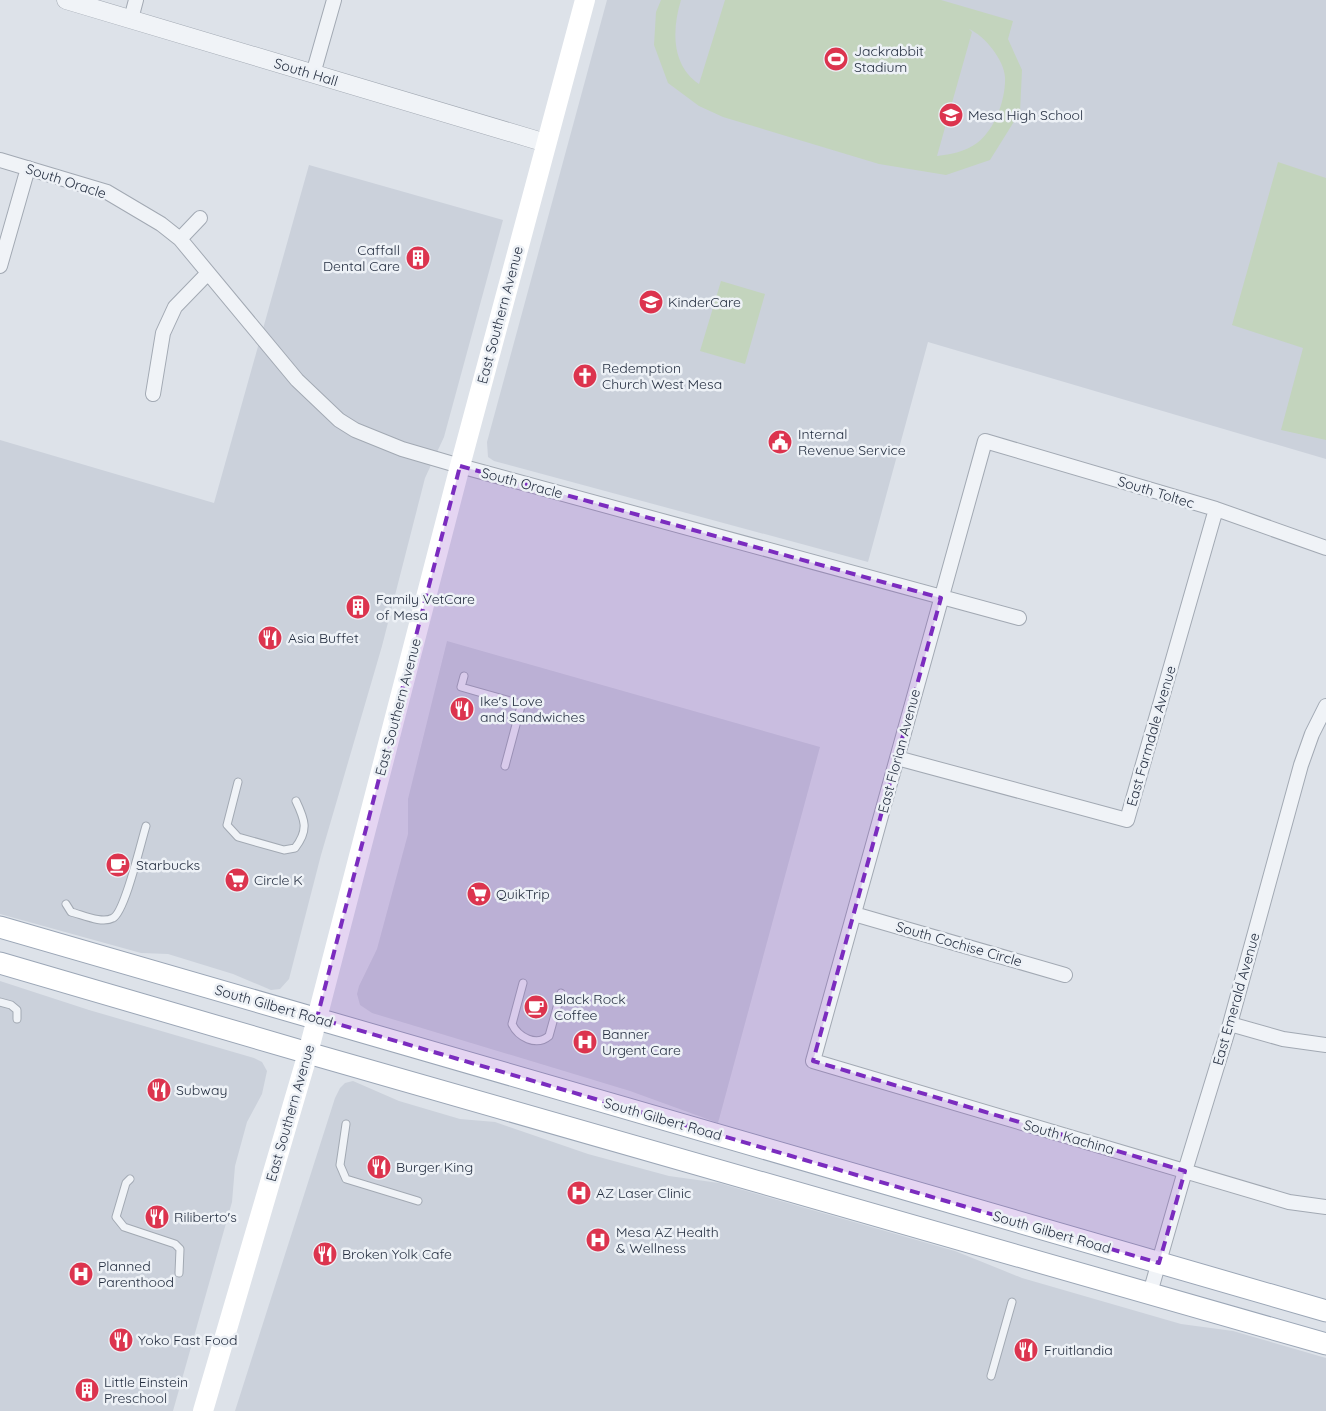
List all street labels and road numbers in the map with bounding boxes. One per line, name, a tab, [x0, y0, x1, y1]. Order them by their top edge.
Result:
street label: South Hall	[272, 54, 340, 90]
street label: South Oracle	[24, 160, 109, 202]
street label: East Southern Avenue	[473, 244, 527, 386]
street label: South Oracle	[479, 464, 565, 503]
street label: South Toltec	[1116, 472, 1196, 512]
street label: East Southern Avenue	[371, 636, 425, 778]
street label: East Farmdale Avenue	[1122, 663, 1180, 808]
street label: East Florian Avenue	[874, 687, 924, 815]
street label: South Cochise Circle	[894, 917, 1024, 971]
street label: East Emerald Avenue	[1208, 931, 1264, 1067]
street label: South Gilbert Road	[213, 981, 335, 1031]
street label: East Southern Avenue	[262, 1042, 318, 1184]
street label: South Gilbert Road	[602, 1094, 724, 1144]
street label: South Kachina	[1022, 1115, 1116, 1159]
street label: South Gilbert Road	[991, 1207, 1113, 1257]

